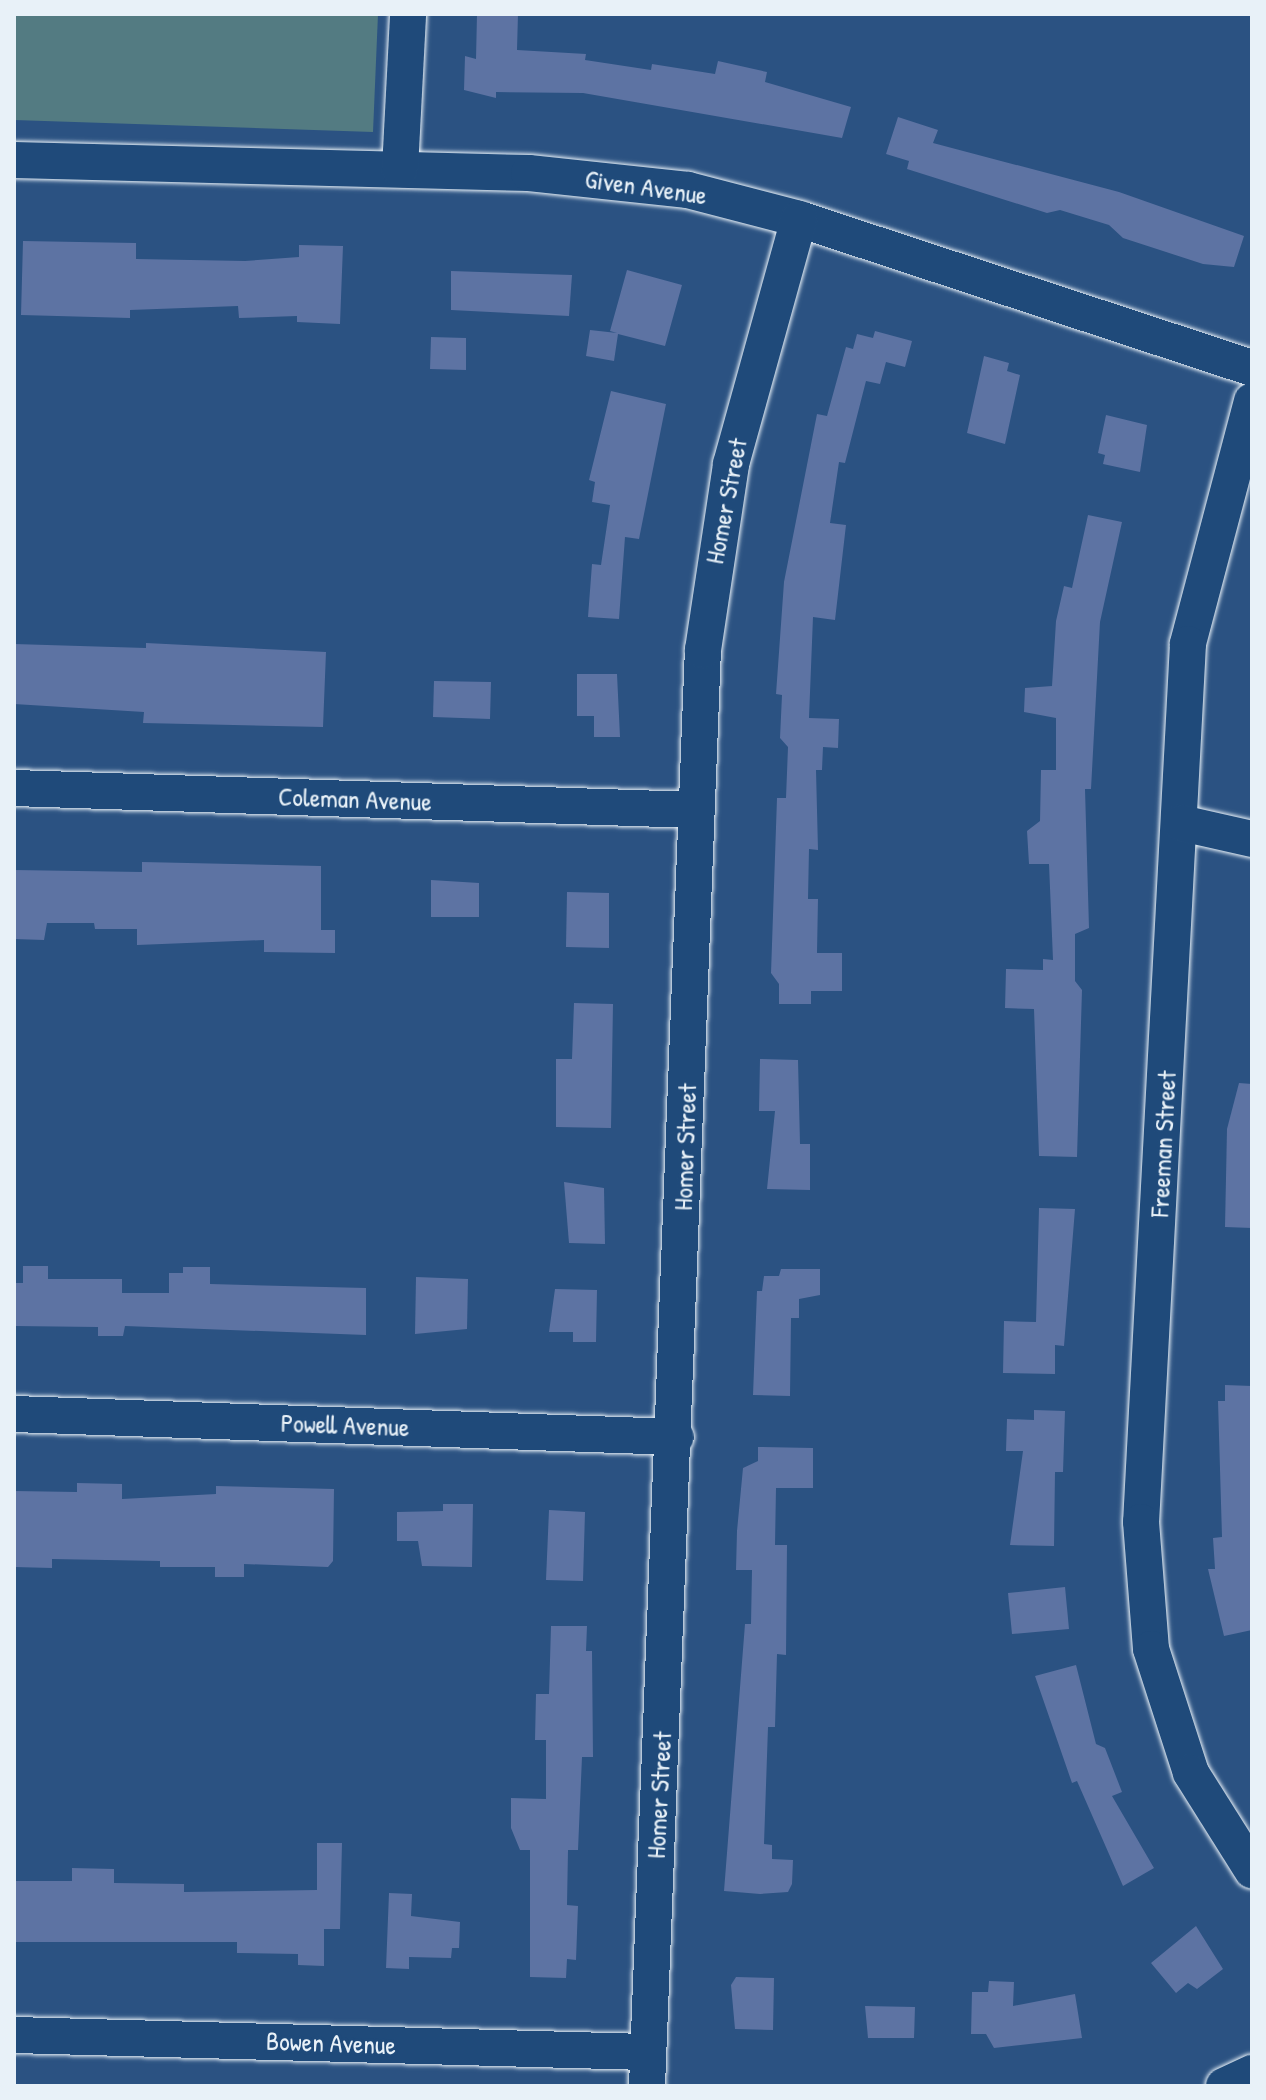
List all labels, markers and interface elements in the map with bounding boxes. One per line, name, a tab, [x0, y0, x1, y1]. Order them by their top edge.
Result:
street label: Given Avenue	[583, 163, 709, 211]
street label: Homer Street	[699, 436, 753, 566]
street label: Coleman Avenue	[278, 781, 432, 817]
street label: Freeman Street	[1144, 1070, 1182, 1218]
street label: Homer Street	[667, 1083, 703, 1211]
street label: Powell Avenue	[280, 1407, 410, 1443]
street label: Homer Street	[640, 1731, 678, 1859]
street label: Bowen Avenue	[266, 2025, 396, 2061]

